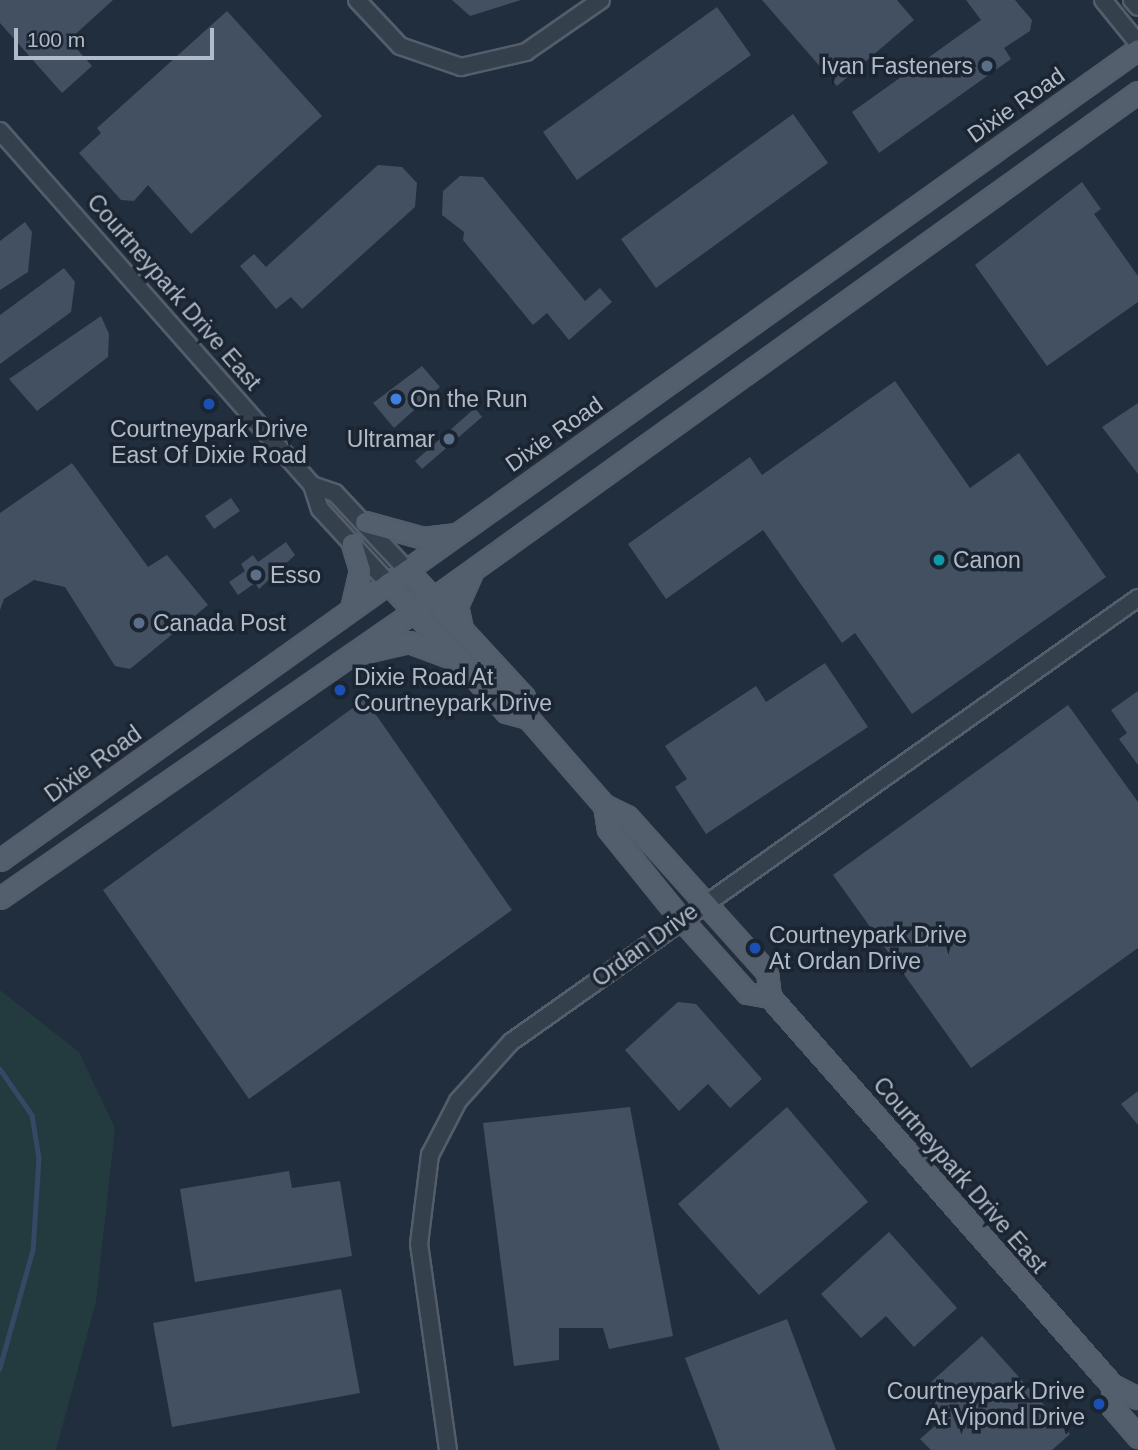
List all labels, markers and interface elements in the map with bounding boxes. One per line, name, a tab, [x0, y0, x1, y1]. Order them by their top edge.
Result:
scale bar	[18, 14, 217, 58]
text: 100 m	[27, 28, 85, 51]
place label: Ivan Fasteners	[821, 52, 973, 80]
marker: Ivan Fasteners	[979, 58, 995, 74]
street label: Dixie Road	[962, 61, 1070, 149]
street label: Courtneypark Drive East	[81, 188, 267, 396]
place label: On the Run	[410, 385, 528, 413]
street label: Dixie Road	[500, 390, 608, 478]
marker: On the Run	[388, 391, 404, 407]
marker: Courtneypark Drive East Of Dixie Road	[201, 396, 217, 412]
place label: Courtneypark Drive East Of Dixie Road	[110, 415, 308, 469]
place label: Ultramar	[347, 425, 435, 453]
marker: Ultramar	[441, 431, 457, 447]
place label: Canon	[953, 546, 1021, 574]
marker: Canon	[931, 552, 947, 568]
place label: Esso	[270, 561, 321, 589]
marker: Esso	[248, 567, 264, 583]
place label: Canada Post	[153, 609, 286, 637]
marker: Canada Post	[131, 615, 147, 631]
place label: Dixie Road At Courtneypark Drive	[354, 663, 552, 717]
marker: Dixie Road At Courtneypark Drive	[332, 682, 348, 698]
street label: Dixie Road	[39, 720, 147, 808]
street label: Ordan Drive	[587, 897, 703, 993]
place label: Courtneypark Drive At Ordan Drive	[769, 921, 967, 975]
marker: Courtneypark Drive At Ordan Drive	[747, 940, 763, 956]
street label: Courtneypark Drive East	[867, 1071, 1053, 1279]
place label: Courtneypark Drive At Vipond Drive	[887, 1377, 1085, 1431]
marker: Courtneypark Drive At Vipond Drive	[1091, 1396, 1107, 1412]

